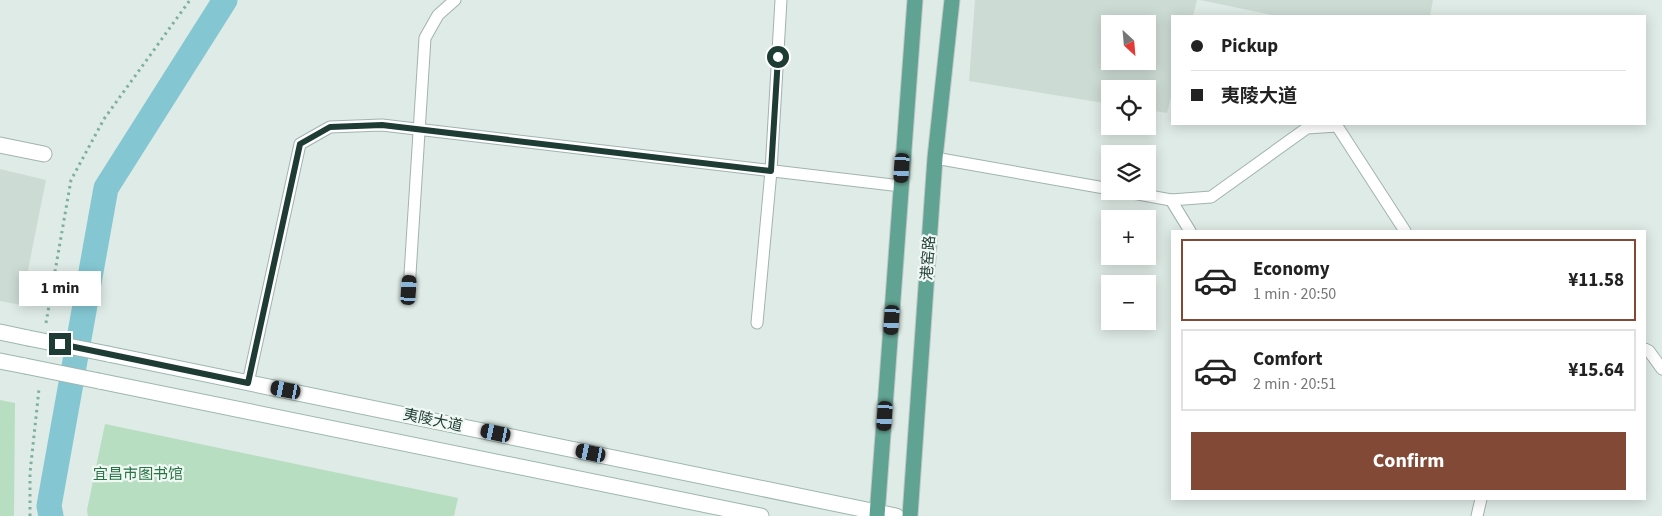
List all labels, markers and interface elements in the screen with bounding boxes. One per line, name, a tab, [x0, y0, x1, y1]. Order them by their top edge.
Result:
north arrow	[1101, 15, 1156, 70]
map controls	[1101, 15, 1156, 330]
text: Pickup	[1221, 33, 1278, 60]
route start	[767, 46, 789, 68]
button: locate	[1101, 80, 1156, 135]
text: 夷陵大道	[1221, 83, 1297, 110]
button: layers	[1101, 145, 1156, 200]
car	[893, 153, 910, 183]
button: +	[1101, 210, 1156, 265]
street label: 港窑路	[916, 235, 941, 281]
text: Economy	[1253, 256, 1330, 283]
icon: car	[1193, 258, 1238, 303]
text: ¥11.58	[1568, 267, 1624, 294]
callout: 1 min	[19, 272, 101, 306]
car	[400, 275, 417, 305]
button: −	[1101, 275, 1156, 330]
text: 1 min	[41, 277, 79, 299]
text: 1 min · 20:50	[1253, 283, 1336, 305]
car	[883, 305, 900, 335]
route end	[49, 333, 71, 355]
text: Comfort	[1253, 346, 1323, 373]
icon: car	[1193, 348, 1238, 393]
text: ¥15.64	[1568, 357, 1624, 384]
text: 2 min · 20:51	[1253, 373, 1336, 395]
car	[269, 380, 302, 400]
car	[876, 401, 893, 431]
street label: 夷陵大道	[401, 404, 464, 437]
car	[479, 423, 512, 443]
button: Confirm	[1191, 432, 1626, 490]
car	[574, 443, 607, 463]
park label: 宜昌市图书馆	[93, 464, 183, 485]

